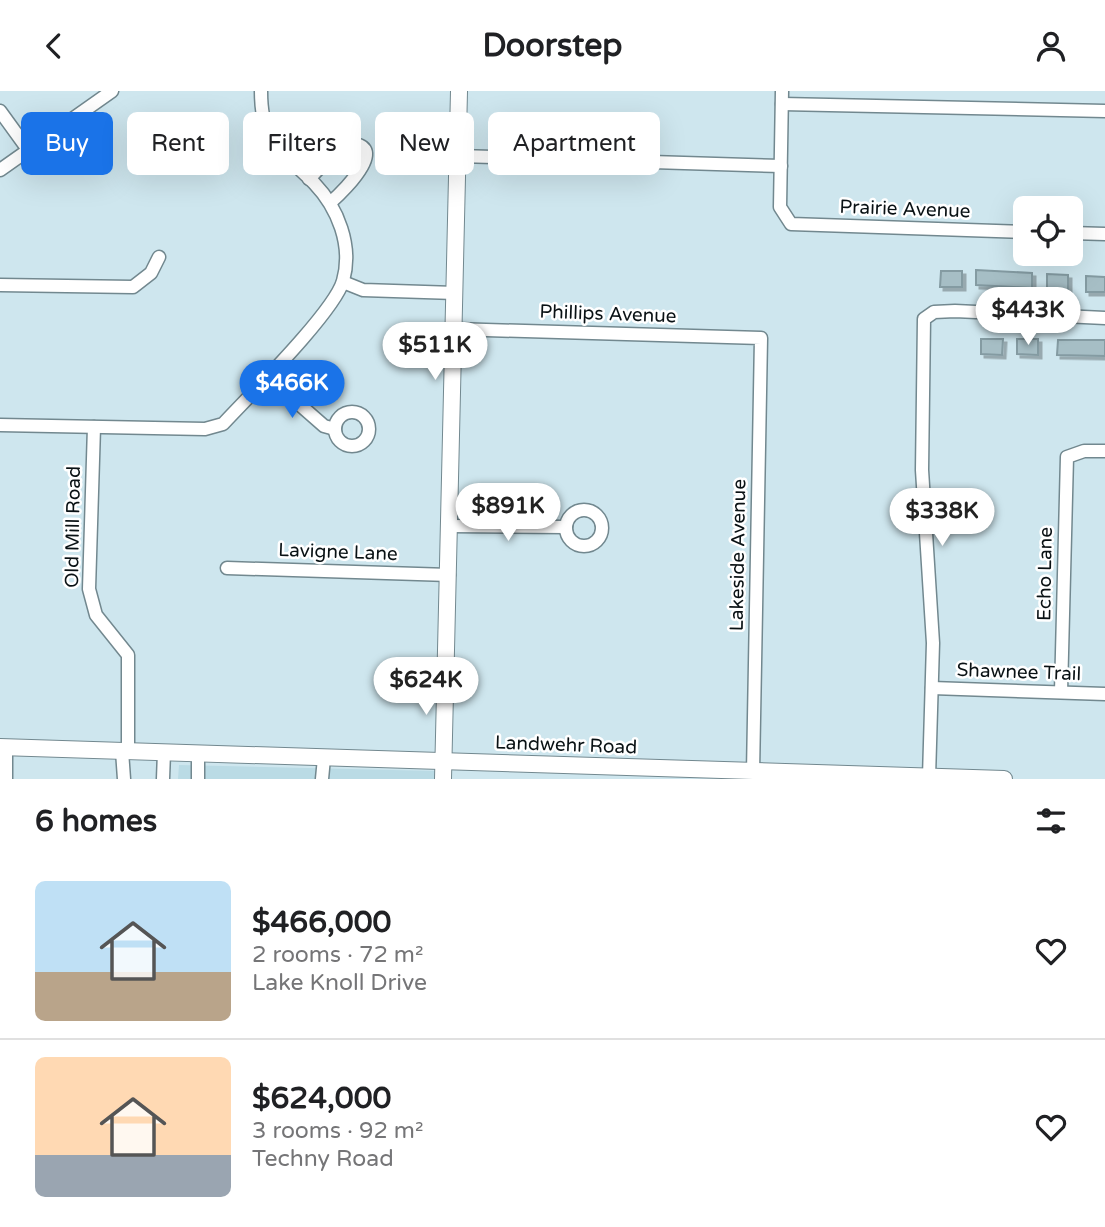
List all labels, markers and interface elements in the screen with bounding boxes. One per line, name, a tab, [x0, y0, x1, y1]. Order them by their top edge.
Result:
icon: back	[35, 27, 73, 65]
text: Doorstep	[482, 27, 623, 65]
icon: person	[1032, 27, 1070, 65]
chip: Buy	[21, 112, 113, 175]
chip: Rent	[127, 112, 229, 175]
chip: Filters	[243, 112, 361, 175]
chip: New	[375, 112, 474, 175]
chip: Apartment	[488, 112, 660, 175]
street label: Prairie Avenue	[839, 196, 971, 222]
map controls	[1013, 196, 1083, 266]
button: locate	[1013, 196, 1083, 266]
pin: $443K	[979, 287, 1077, 347]
text: $443K	[992, 296, 1064, 324]
street label: Phillips Avenue	[539, 301, 677, 327]
pin: $511K	[386, 323, 484, 382]
text: $511K	[399, 331, 471, 359]
pin: $466K	[243, 361, 341, 420]
text: $466K	[256, 369, 328, 397]
street label: Old Mill Road	[61, 466, 85, 588]
street label: Lakeside Avenue	[726, 479, 750, 631]
pin: $891K	[459, 483, 557, 543]
pin: $338K	[893, 489, 991, 548]
text: $891K	[472, 492, 544, 520]
text: $338K	[906, 497, 978, 525]
street label: Echo Lane	[1033, 527, 1057, 621]
street label: Lavigne Lane	[278, 539, 398, 565]
pin: $624K	[377, 657, 475, 717]
street label: Shawnee Trail	[956, 659, 1082, 685]
text: $624K	[390, 666, 462, 694]
street label: Landwehr Road	[494, 732, 638, 758]
icon: filters	[1032, 802, 1070, 840]
text: 6 homes	[35, 803, 157, 840]
text: $466,000	[252, 904, 391, 941]
icon: home	[91, 909, 175, 993]
icon: heart	[1032, 932, 1070, 970]
text: 2 rooms · 72 m²	[252, 941, 423, 969]
text: Lake Knoll Drive	[252, 969, 427, 997]
text: $624,000	[252, 1080, 391, 1117]
icon: home	[91, 1085, 175, 1169]
icon: heart	[1032, 1108, 1070, 1146]
text: 3 rooms · 92 m²	[252, 1117, 423, 1145]
text: Techny Road	[252, 1145, 394, 1173]

